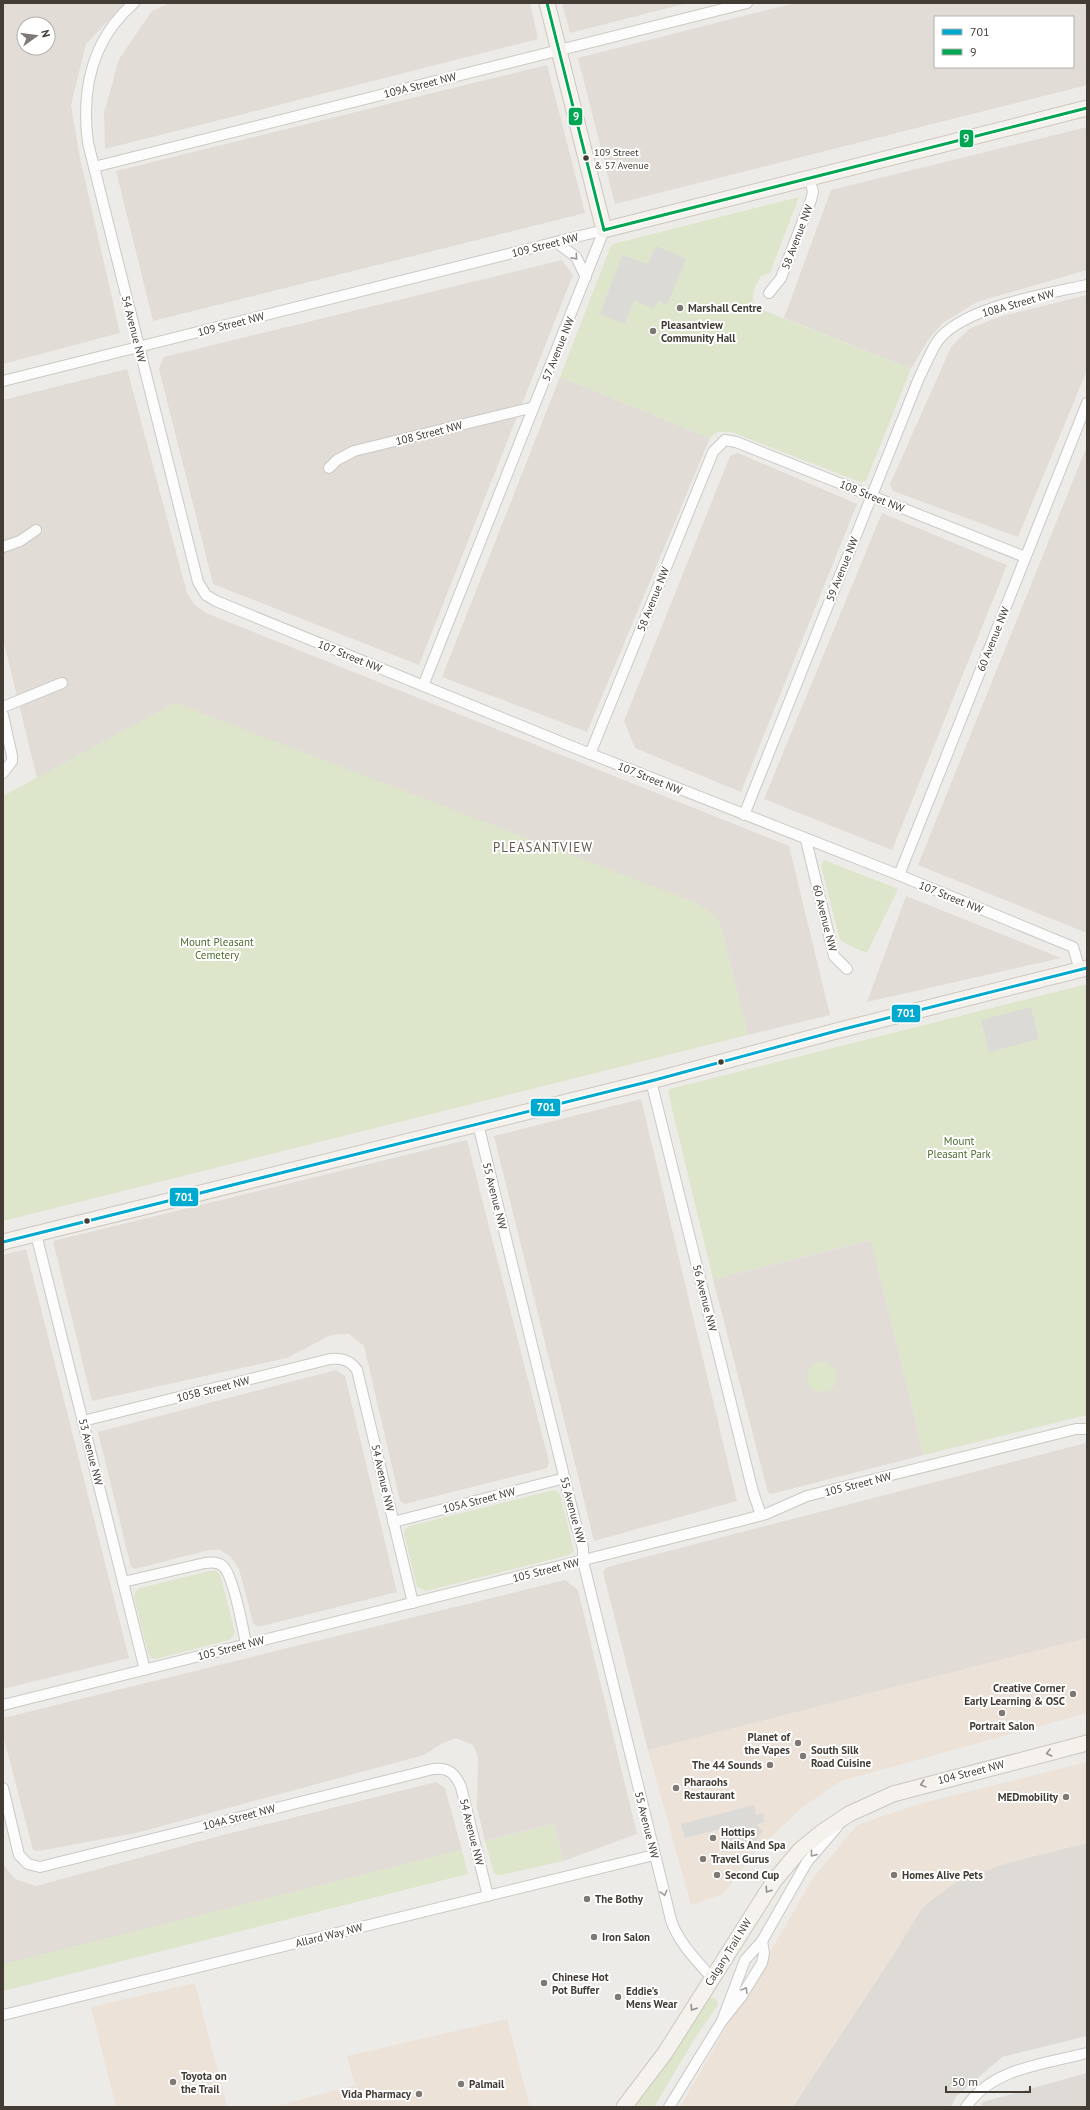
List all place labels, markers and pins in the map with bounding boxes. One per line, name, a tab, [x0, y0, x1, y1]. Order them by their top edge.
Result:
place label: 109 Street & 57 Avenue	[594, 146, 649, 172]
marker: 109 Street & 57 Avenue	[581, 153, 591, 163]
place label: Marshall Centre	[688, 301, 762, 315]
marker: Marshall Centre	[675, 303, 685, 313]
place label: Pleasantview Community Hall	[661, 318, 736, 345]
marker: Pleasantview Community Hall	[648, 326, 658, 336]
unlabelled marker	[716, 1057, 726, 1067]
unlabelled marker	[82, 1216, 92, 1226]
place label: Creative Corner Early Learning & OSC	[964, 1681, 1065, 1708]
marker: Creative Corner Early Learning & OSC	[1068, 1689, 1078, 1699]
marker: Portrait Salon	[997, 1708, 1007, 1718]
place label: Portrait Salon	[969, 1719, 1035, 1733]
place label: Planet of the Vapes	[745, 1730, 791, 1757]
marker: Planet of the Vapes	[793, 1738, 803, 1748]
place label: South Silk Road Cuisine	[811, 1743, 872, 1770]
marker: South Silk Road Cuisine	[798, 1751, 808, 1761]
place label: The 44 Sounds	[692, 1758, 762, 1772]
marker: The 44 Sounds	[765, 1760, 775, 1770]
place label: Pharaohs Restaurant	[684, 1775, 735, 1802]
marker: Pharaohs Restaurant	[671, 1783, 681, 1793]
place label: MEDmobility	[998, 1790, 1059, 1804]
marker: MEDmobility	[1061, 1792, 1071, 1802]
place label: Hottips Nails And Spa	[721, 1825, 785, 1852]
marker: Hottips Nails And Spa	[708, 1833, 718, 1843]
place label: Travel Gurus	[711, 1852, 769, 1866]
marker: Travel Gurus	[698, 1854, 708, 1864]
place label: Second Cup	[725, 1868, 779, 1882]
place label: Homes Alive Pets	[902, 1868, 983, 1882]
marker: Second Cup	[712, 1870, 722, 1880]
marker: Homes Alive Pets	[889, 1870, 899, 1880]
place label: The Bothy	[595, 1892, 644, 1906]
marker: The Bothy	[582, 1894, 592, 1904]
place label: Iron Salon	[602, 1930, 650, 1944]
marker: Iron Salon	[589, 1932, 599, 1942]
place label: Chinese Hot Pot Buffer	[552, 1970, 609, 1997]
marker: Chinese Hot Pot Buffer	[539, 1978, 549, 1988]
place label: Eddie's Mens Wear	[626, 1984, 677, 2011]
marker: Eddie's Mens Wear	[613, 1992, 623, 2002]
place label: Toyota on the Trail	[181, 2069, 227, 2096]
marker: Toyota on the Trail	[168, 2077, 178, 2087]
place label: Palmail	[469, 2077, 505, 2091]
marker: Palmail	[456, 2079, 466, 2089]
place label: Vida Pharmacy	[341, 2087, 412, 2101]
marker: Vida Pharmacy	[414, 2089, 424, 2099]

